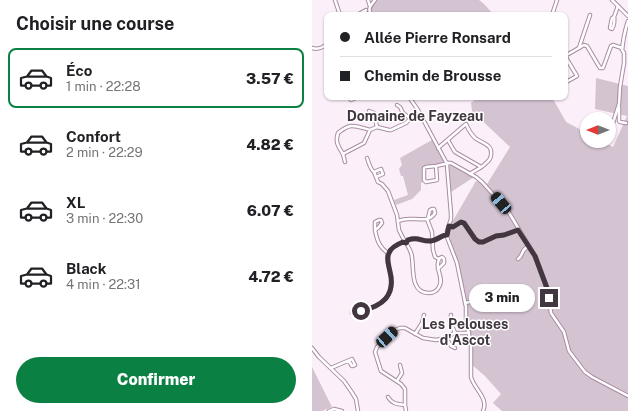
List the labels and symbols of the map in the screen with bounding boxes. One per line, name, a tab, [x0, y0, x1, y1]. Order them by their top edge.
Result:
district label: Domaine de Fayzeau	[347, 108, 483, 124]
north arrow	[580, 112, 616, 148]
car	[489, 190, 513, 216]
callout: 3 min	[469, 284, 535, 312]
route end	[540, 289, 558, 307]
route start	[352, 302, 370, 320]
district label: Les Pelouses d'Ascot	[422, 316, 508, 348]
car	[374, 325, 400, 349]

